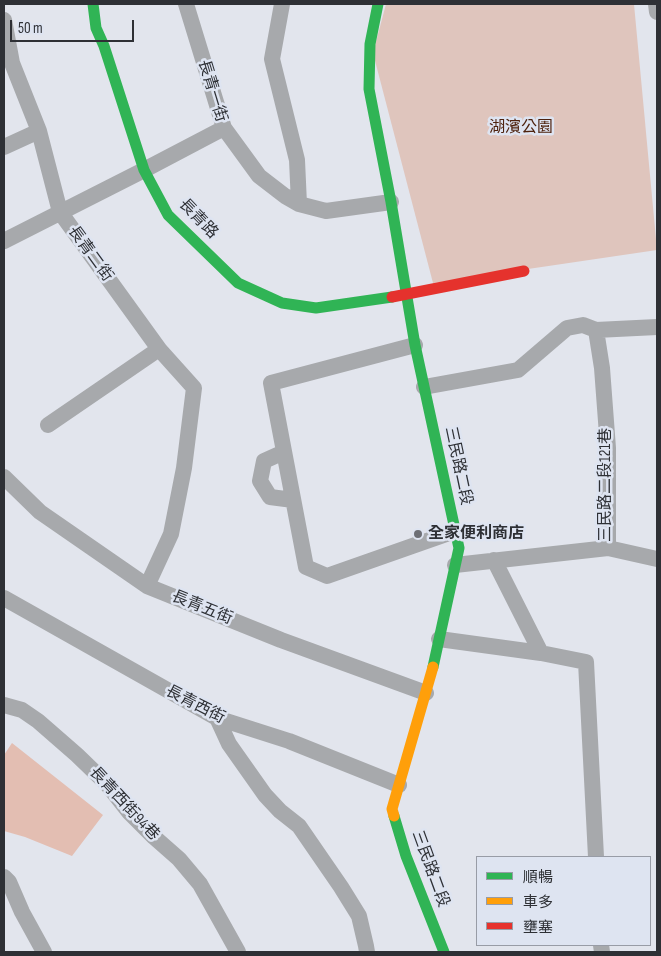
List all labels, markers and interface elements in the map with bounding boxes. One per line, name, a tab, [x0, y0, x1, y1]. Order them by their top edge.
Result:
scale bar	[12, 10, 136, 42]
text: 50 m	[18, 19, 43, 38]
street label: 長青一街	[193, 58, 231, 124]
park label: 湖濱公園	[489, 118, 553, 138]
street label: 長青路	[174, 195, 222, 243]
street label: 長青二街	[63, 222, 117, 286]
street label: 三民路二段	[440, 425, 476, 507]
street label: 三民路二段121巷	[596, 428, 616, 542]
place label: 全家便利商店	[428, 524, 524, 544]
marker: 全家便利商店	[412, 528, 424, 540]
street label: 長青五街	[169, 587, 235, 629]
street label: 長青西街	[162, 682, 228, 728]
street label: 長青西街94巷	[85, 763, 163, 845]
street label: 三民路二段	[407, 828, 453, 910]
legend	[476, 856, 651, 946]
text: 順暢	[523, 868, 553, 887]
text: 車多	[523, 893, 553, 912]
text: 壅塞	[523, 918, 553, 937]

